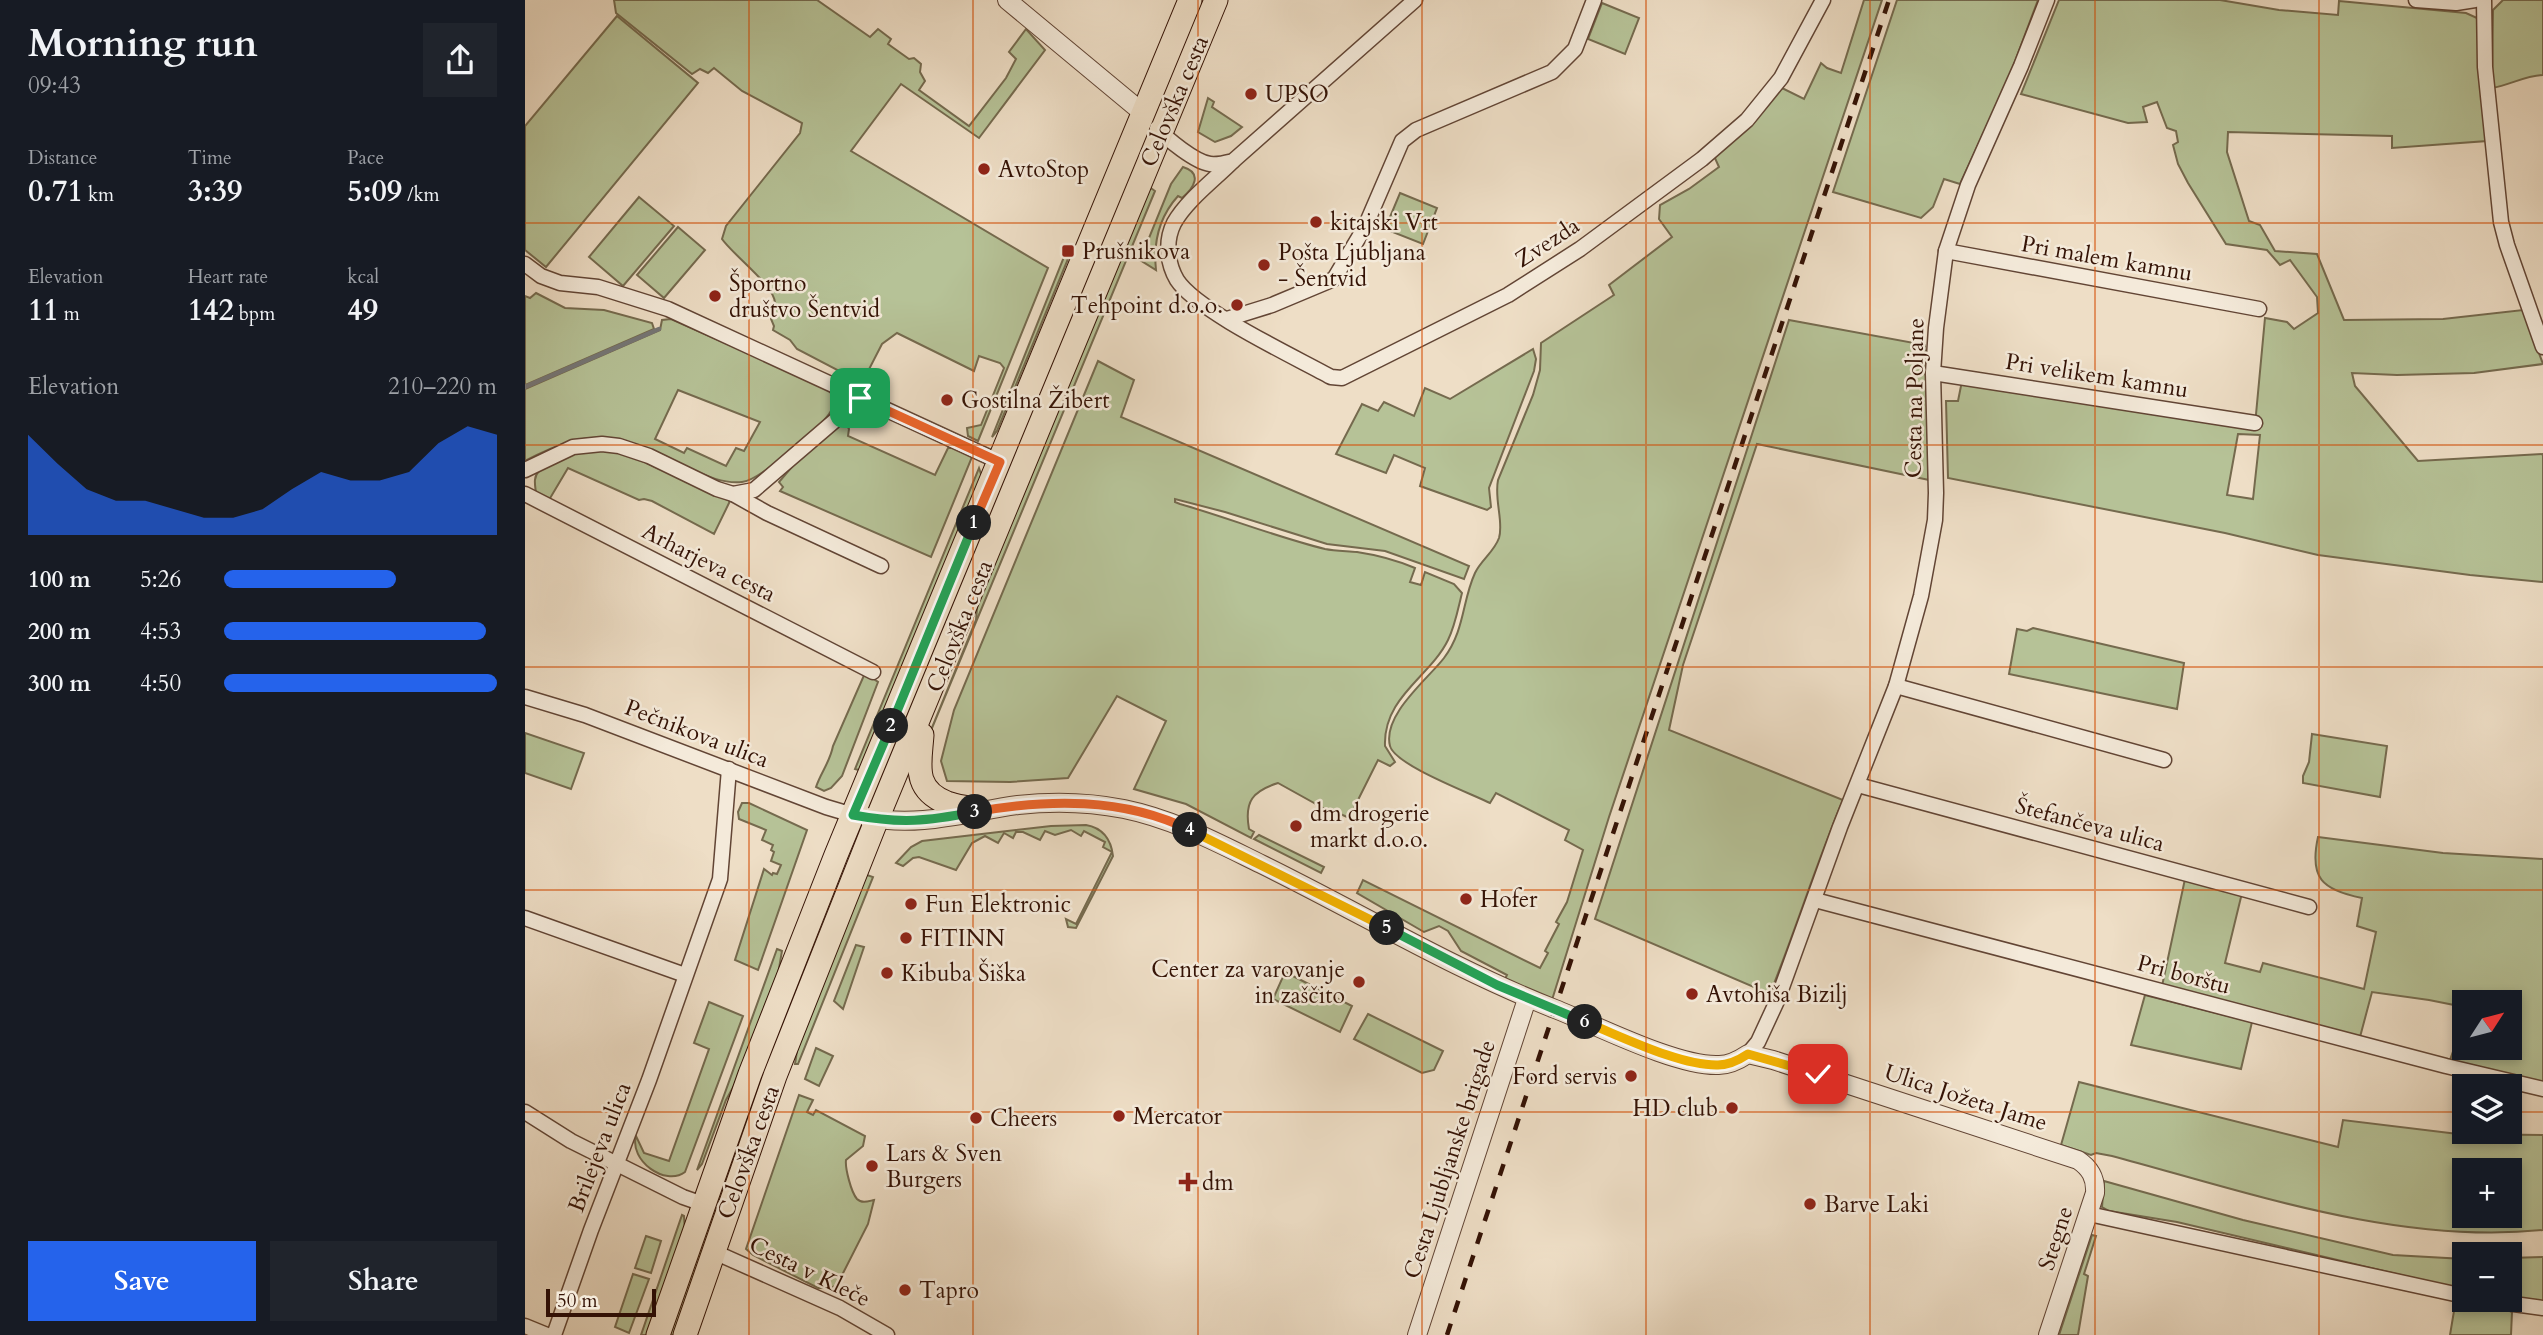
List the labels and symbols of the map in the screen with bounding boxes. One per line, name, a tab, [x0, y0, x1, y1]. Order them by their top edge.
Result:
street label: Celovška cesta	[1133, 31, 1216, 172]
place label: UPSO	[1265, 79, 1329, 110]
marker: UPSO	[1243, 86, 1259, 102]
place label: AvtoStop	[998, 154, 1089, 185]
marker: AvtoStop	[976, 161, 992, 177]
place label: kitajski Vrt	[1330, 207, 1438, 238]
street label: Zvezda	[1509, 210, 1586, 275]
marker: kitajski Vrt	[1308, 214, 1324, 230]
street label: Pri malem kamnu	[2019, 228, 2195, 289]
place label: Prušnikova	[1082, 236, 1190, 267]
place label: Pošta Ljubljana - Šentvid	[1278, 237, 1426, 294]
marker: Prušnikova	[1060, 243, 1076, 259]
marker: Pošta Ljubljana - Šentvid	[1256, 257, 1272, 273]
place label: Športno društvo Šentvid	[729, 267, 881, 325]
marker: Športno društvo Šentvid	[707, 288, 723, 304]
place label: Tehpoint d.o.o.	[1071, 290, 1223, 321]
marker: Tehpoint d.o.o.	[1229, 297, 1245, 313]
street label: Cesta na Poljane	[1898, 318, 1931, 478]
street label: Pri velikem kamnu	[2003, 346, 2191, 405]
pin	[830, 368, 890, 428]
place label: Gostilna Žibert	[961, 384, 1109, 416]
marker: Gostilna Žibert	[939, 392, 955, 408]
pin: 1	[957, 505, 991, 540]
street label: Arharjeva cesta	[637, 515, 781, 609]
street label: Celovška cesta	[919, 555, 1000, 697]
street label: Pečnikova ulica	[620, 692, 773, 775]
pin: 2	[873, 708, 909, 744]
street label: Štefančeva ulica	[2012, 789, 2168, 859]
pin: 3	[958, 794, 993, 830]
place label: dm drogerie markt d.o.o.	[1310, 798, 1430, 855]
pin: 4	[1173, 812, 1207, 848]
marker: dm drogerie markt d.o.o.	[1288, 818, 1304, 834]
place label: Hofer	[1480, 884, 1538, 915]
place label: Fun Elektronic	[925, 889, 1071, 920]
marker: Hofer	[1458, 891, 1474, 907]
marker: Fun Elektronic	[903, 896, 919, 912]
pin: 5	[1369, 911, 1405, 946]
place label: FITINN	[920, 923, 1005, 954]
marker: FITINN	[898, 930, 914, 946]
street label: Pri borštu	[2134, 947, 2234, 1002]
place label: Center za varovanje in zaščito	[1151, 954, 1345, 1011]
place label: Kibuba Šiška	[901, 957, 1026, 989]
marker: Kibuba Šiška	[879, 965, 895, 981]
marker: Center za varovanje in zaščito	[1351, 974, 1367, 990]
place label: Avtohiša Bizilj	[1706, 979, 1848, 1010]
marker: Avtohiša Bizilj	[1684, 986, 1700, 1002]
north arrow	[2452, 990, 2522, 1060]
pin: 6	[1567, 1004, 1603, 1040]
street label: Cesta Ljubljanske brigade	[1396, 1036, 1503, 1282]
pin	[1788, 1044, 1848, 1104]
street label: Ulica Jožeta Jame	[1880, 1057, 2051, 1138]
place label: Ford servis	[1512, 1061, 1617, 1092]
marker: Ford servis	[1623, 1068, 1639, 1084]
street label: Brilejeva ulica	[560, 1078, 638, 1217]
street label: Celovška cesta	[710, 1081, 787, 1223]
place label: HD club	[1633, 1093, 1718, 1124]
marker: HD club	[1724, 1100, 1740, 1116]
place label: Mercator	[1133, 1101, 1223, 1132]
place label: Cheers	[990, 1103, 1057, 1134]
marker: Mercator	[1111, 1108, 1127, 1124]
marker: Cheers	[968, 1110, 984, 1126]
place label: Lars & Sven Burgers	[886, 1138, 1002, 1195]
marker: Lars & Sven Burgers	[864, 1158, 880, 1174]
place label: dm	[1202, 1167, 1234, 1198]
marker: dm	[1180, 1174, 1196, 1190]
place label: Barve Laki	[1824, 1189, 1929, 1220]
marker: Barve Laki	[1802, 1196, 1818, 1212]
street label: Stegne	[2031, 1202, 2080, 1274]
street label: Cesta v Kleče	[744, 1229, 876, 1314]
place label: Tapro	[919, 1275, 979, 1306]
marker: Tapro	[897, 1282, 913, 1298]
scale bar	[546, 1286, 656, 1318]

